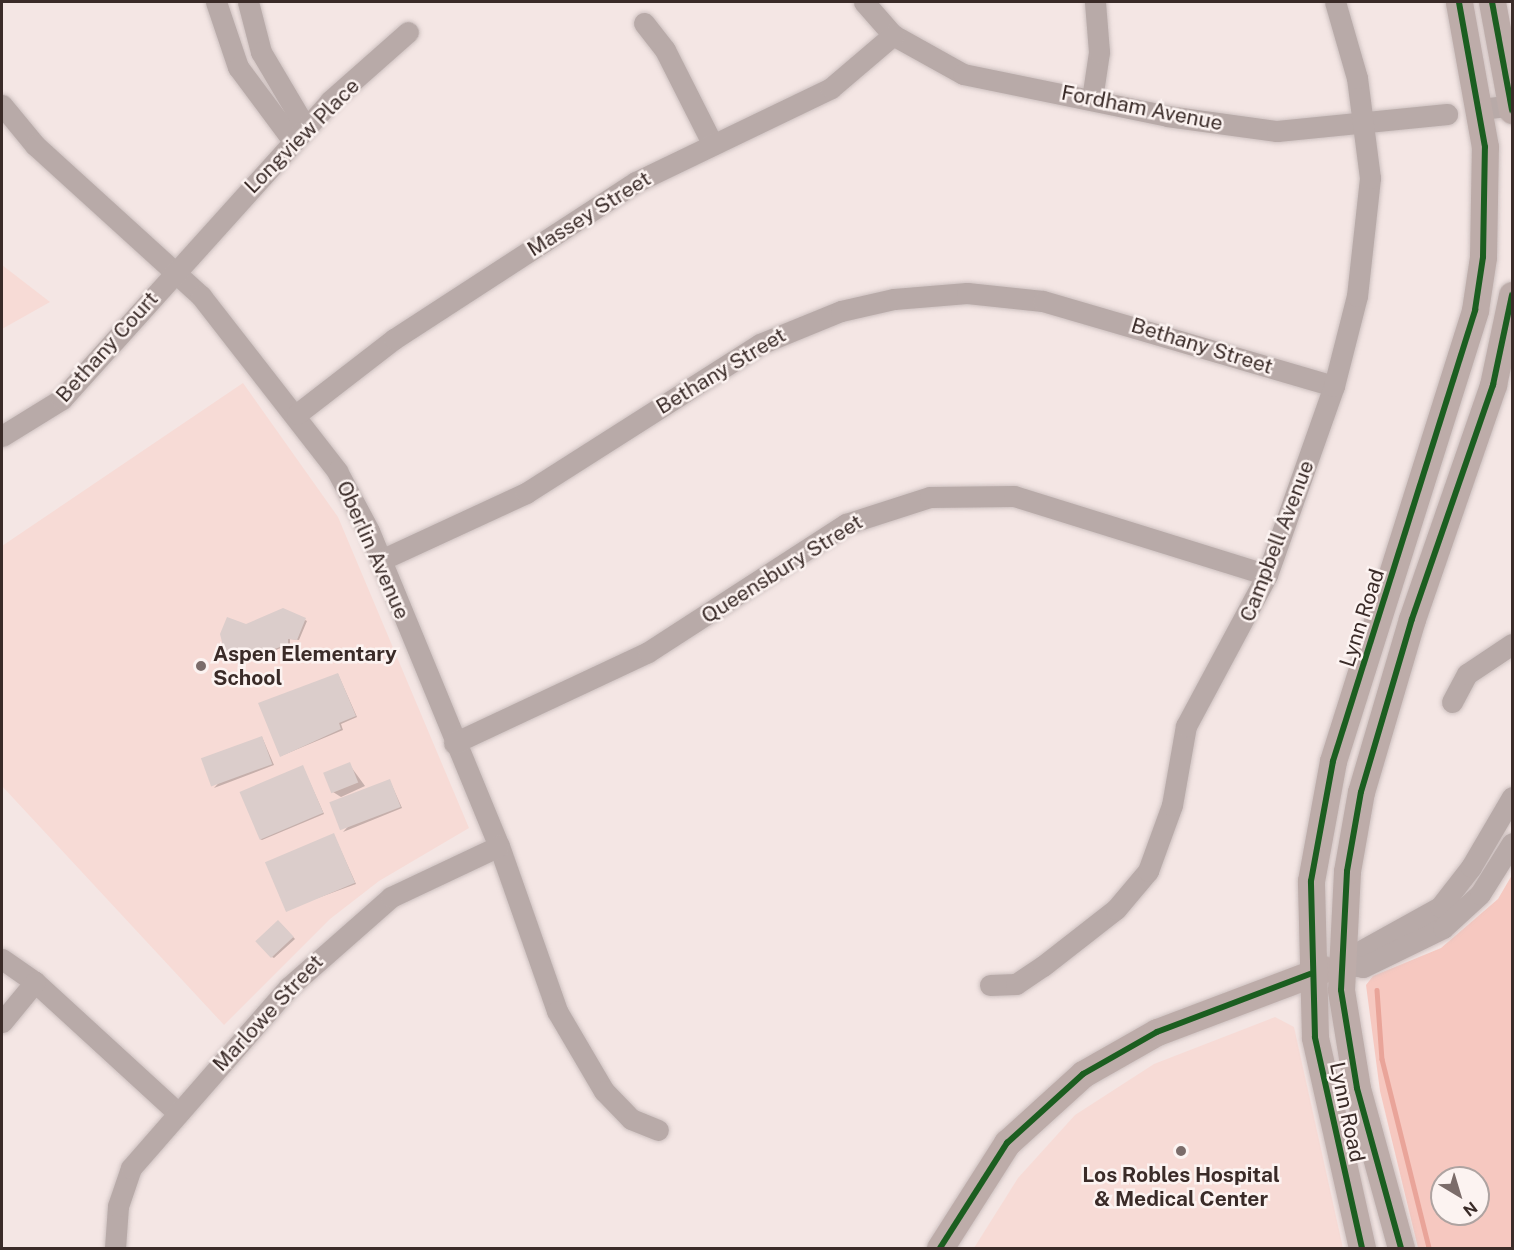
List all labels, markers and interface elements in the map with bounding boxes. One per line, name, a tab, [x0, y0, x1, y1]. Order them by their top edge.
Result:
street label: Longview Place	[239, 73, 365, 199]
street label: Fordham Avenue	[1059, 80, 1225, 136]
street label: Massey Street	[523, 166, 655, 262]
street label: Bethany Court	[51, 286, 163, 408]
street label: Bethany Street	[1128, 312, 1276, 380]
street label: Bethany Street	[652, 322, 790, 420]
street label: Campbell Avenue	[1235, 457, 1319, 625]
street label: Oberlin Avenue	[331, 477, 415, 623]
street label: Queensbury Street	[697, 509, 867, 629]
street label: Lynn Road	[1334, 566, 1390, 670]
place label: Aspen Elementary School	[213, 641, 397, 691]
marker: Aspen Elementary School	[194, 659, 208, 673]
street label: Marlowe Street	[207, 949, 329, 1077]
street label: Lynn Road	[1324, 1060, 1370, 1164]
marker: Los Robles Hospital & Medical Center	[1172, 1142, 1190, 1160]
place label: Los Robles Hospital & Medical Center	[1082, 1162, 1280, 1212]
north arrow	[1430, 1166, 1490, 1226]
text: N	[1459, 1198, 1481, 1220]

